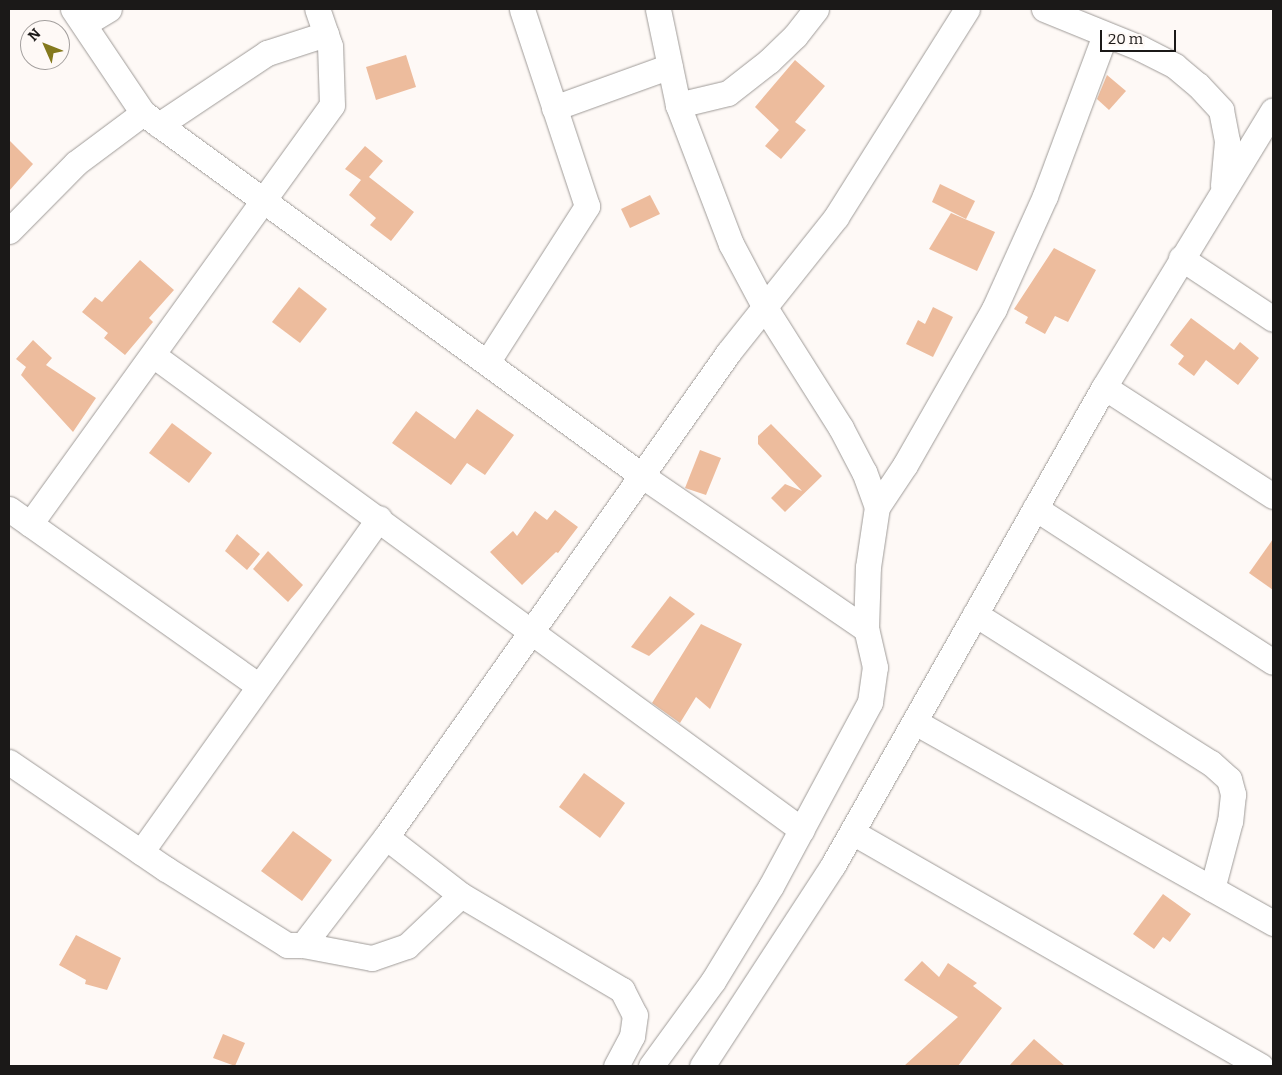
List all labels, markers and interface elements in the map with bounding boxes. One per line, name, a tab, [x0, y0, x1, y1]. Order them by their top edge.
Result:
north arrow	[20, 20, 70, 70]
scale bar	[1102, 20, 1178, 52]
text: N	[25, 25, 44, 45]
text: 20 m	[1108, 30, 1143, 48]

